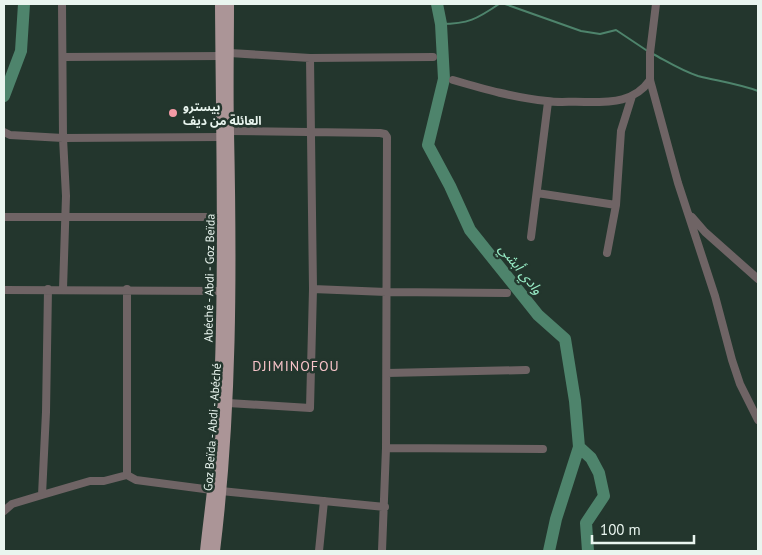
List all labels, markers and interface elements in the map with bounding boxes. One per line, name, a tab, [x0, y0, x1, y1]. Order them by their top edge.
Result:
place label: بيسترو العائلة من ديف	[183, 99, 262, 128]
marker: بيسترو العائلة من ديف	[167, 107, 179, 119]
street label: Abéché - Abdi - Goz Beïda	[200, 214, 218, 342]
water label: وادي أبشي	[493, 240, 547, 299]
district label: DJIMINOFOU	[252, 357, 340, 375]
street label: Goz Beïda - Abdi - Abéché	[200, 363, 224, 491]
scale bar	[592, 512, 694, 544]
text: 100 m	[600, 520, 641, 539]

